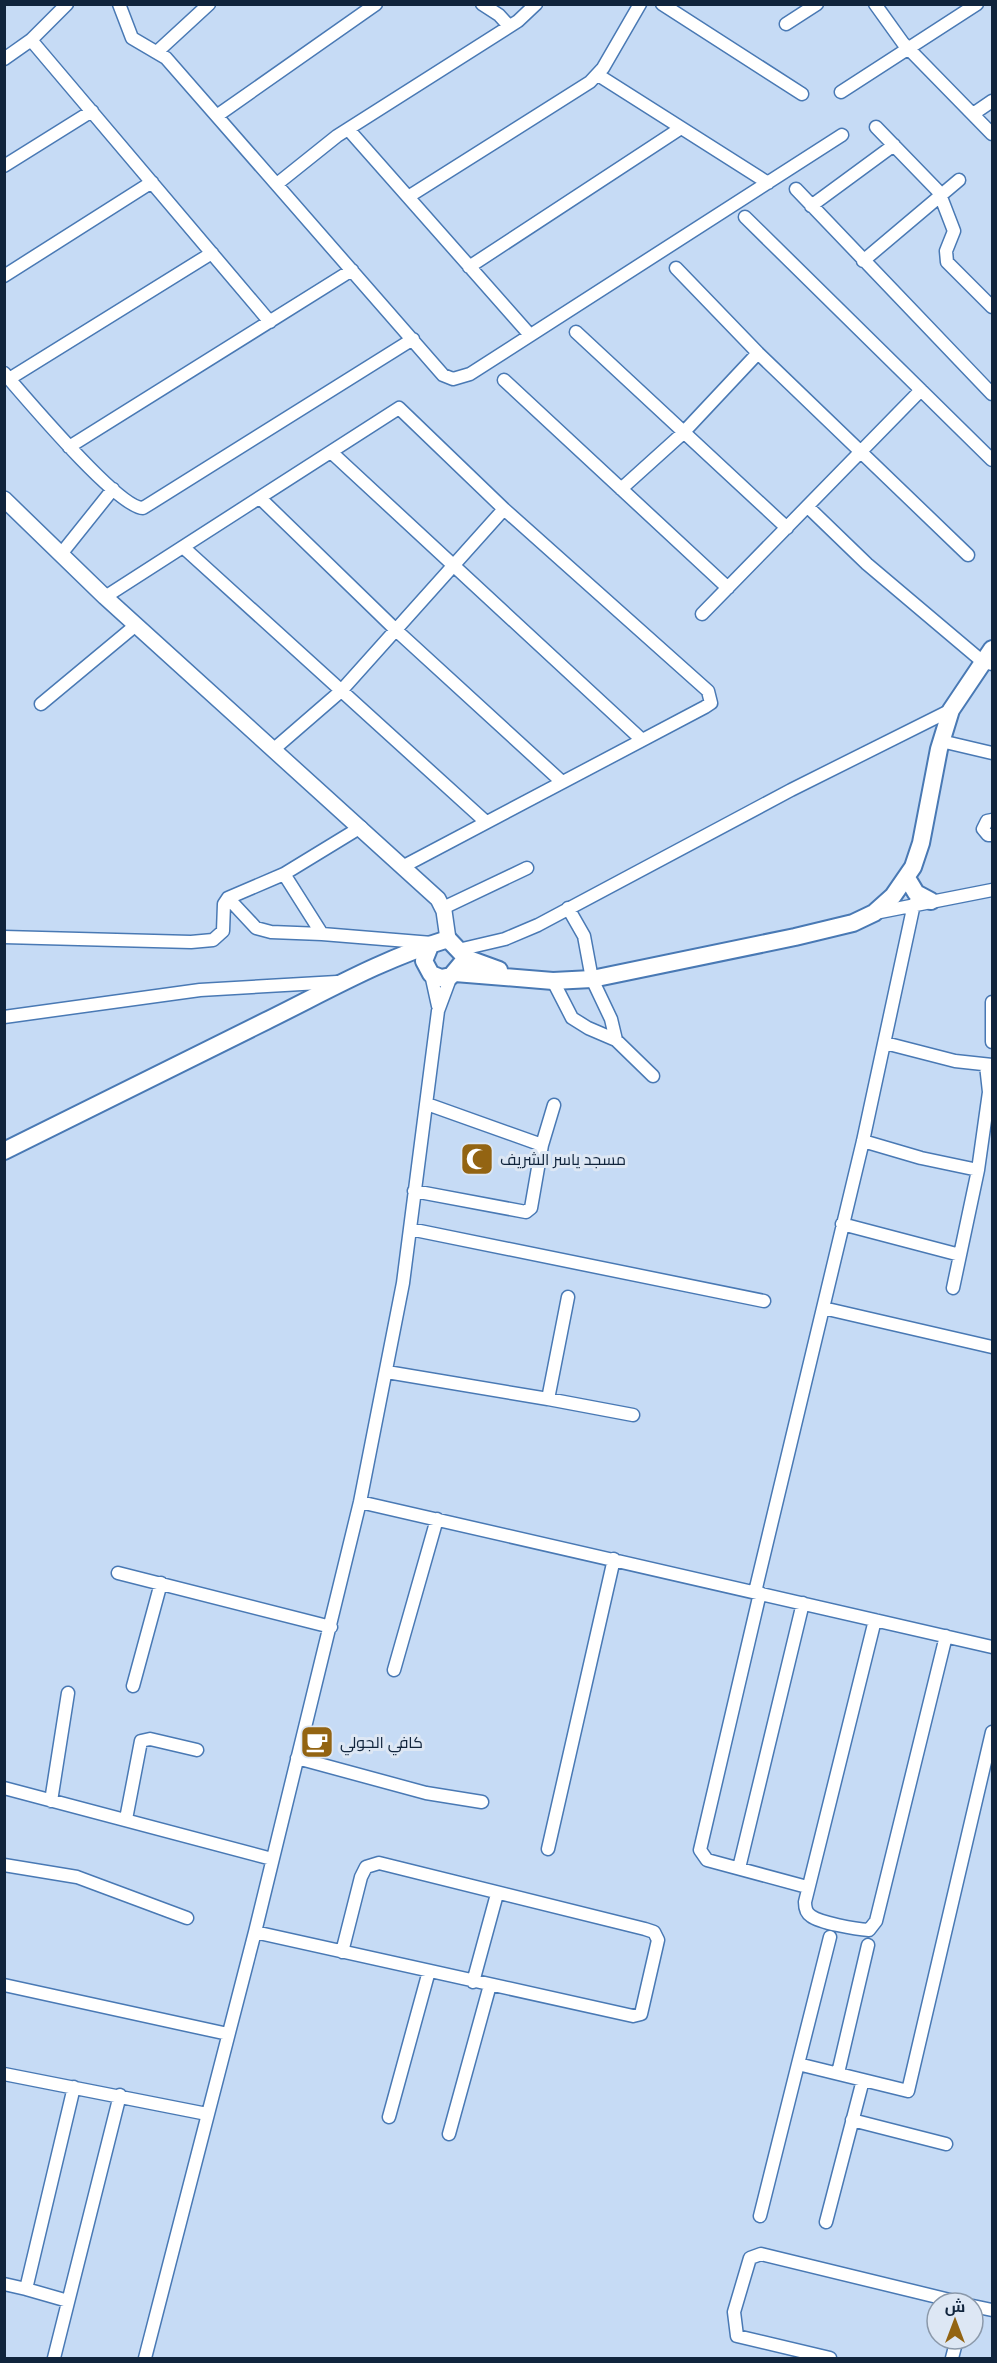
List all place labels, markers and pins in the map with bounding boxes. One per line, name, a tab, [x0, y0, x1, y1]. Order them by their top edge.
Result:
mosque icon: مسجد ياسر الشريف	[459, 1141, 495, 1177]
place label: مسجد ياسر الشريف	[500, 1150, 626, 1169]
cafe icon: كافي الجولي	[299, 1724, 335, 1760]
place label: كافي الجولي	[340, 1733, 423, 1756]

